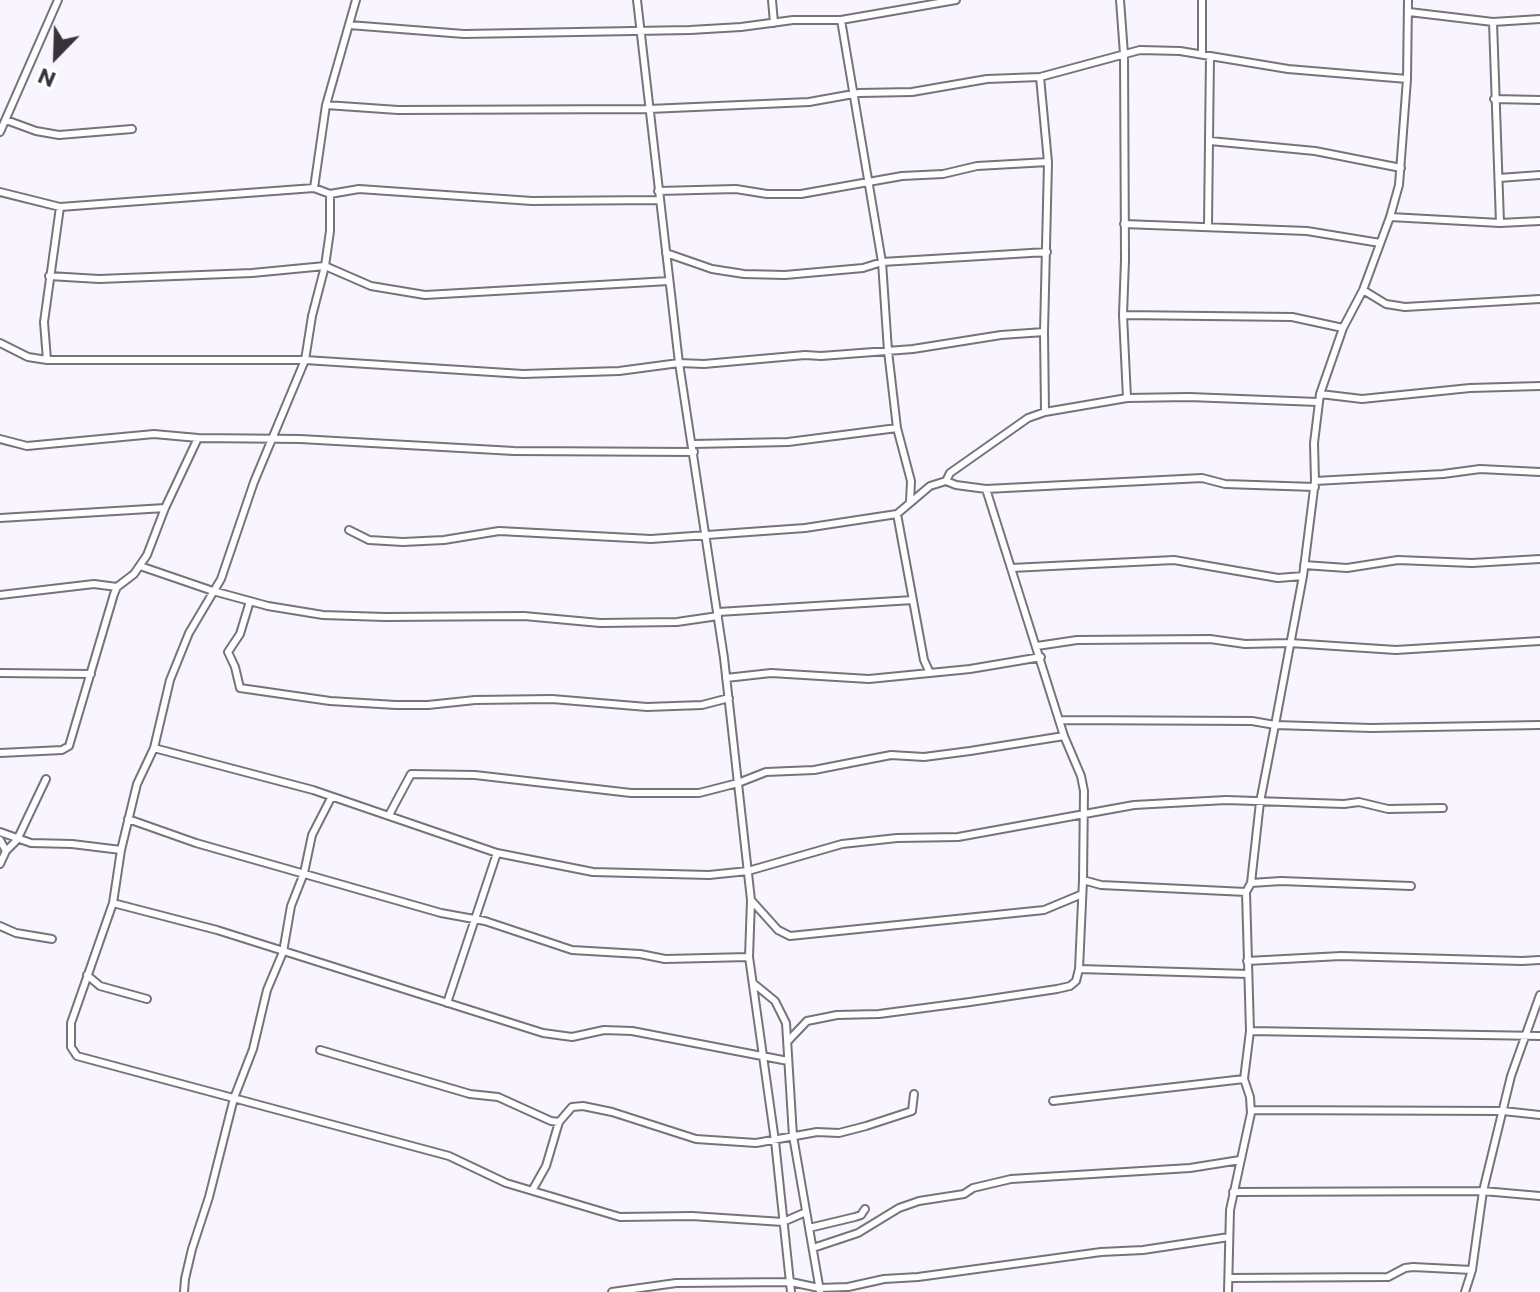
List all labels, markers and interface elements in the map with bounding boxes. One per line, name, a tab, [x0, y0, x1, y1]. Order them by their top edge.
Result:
north arrow	[16, 16, 96, 96]
text: N	[34, 63, 59, 94]

